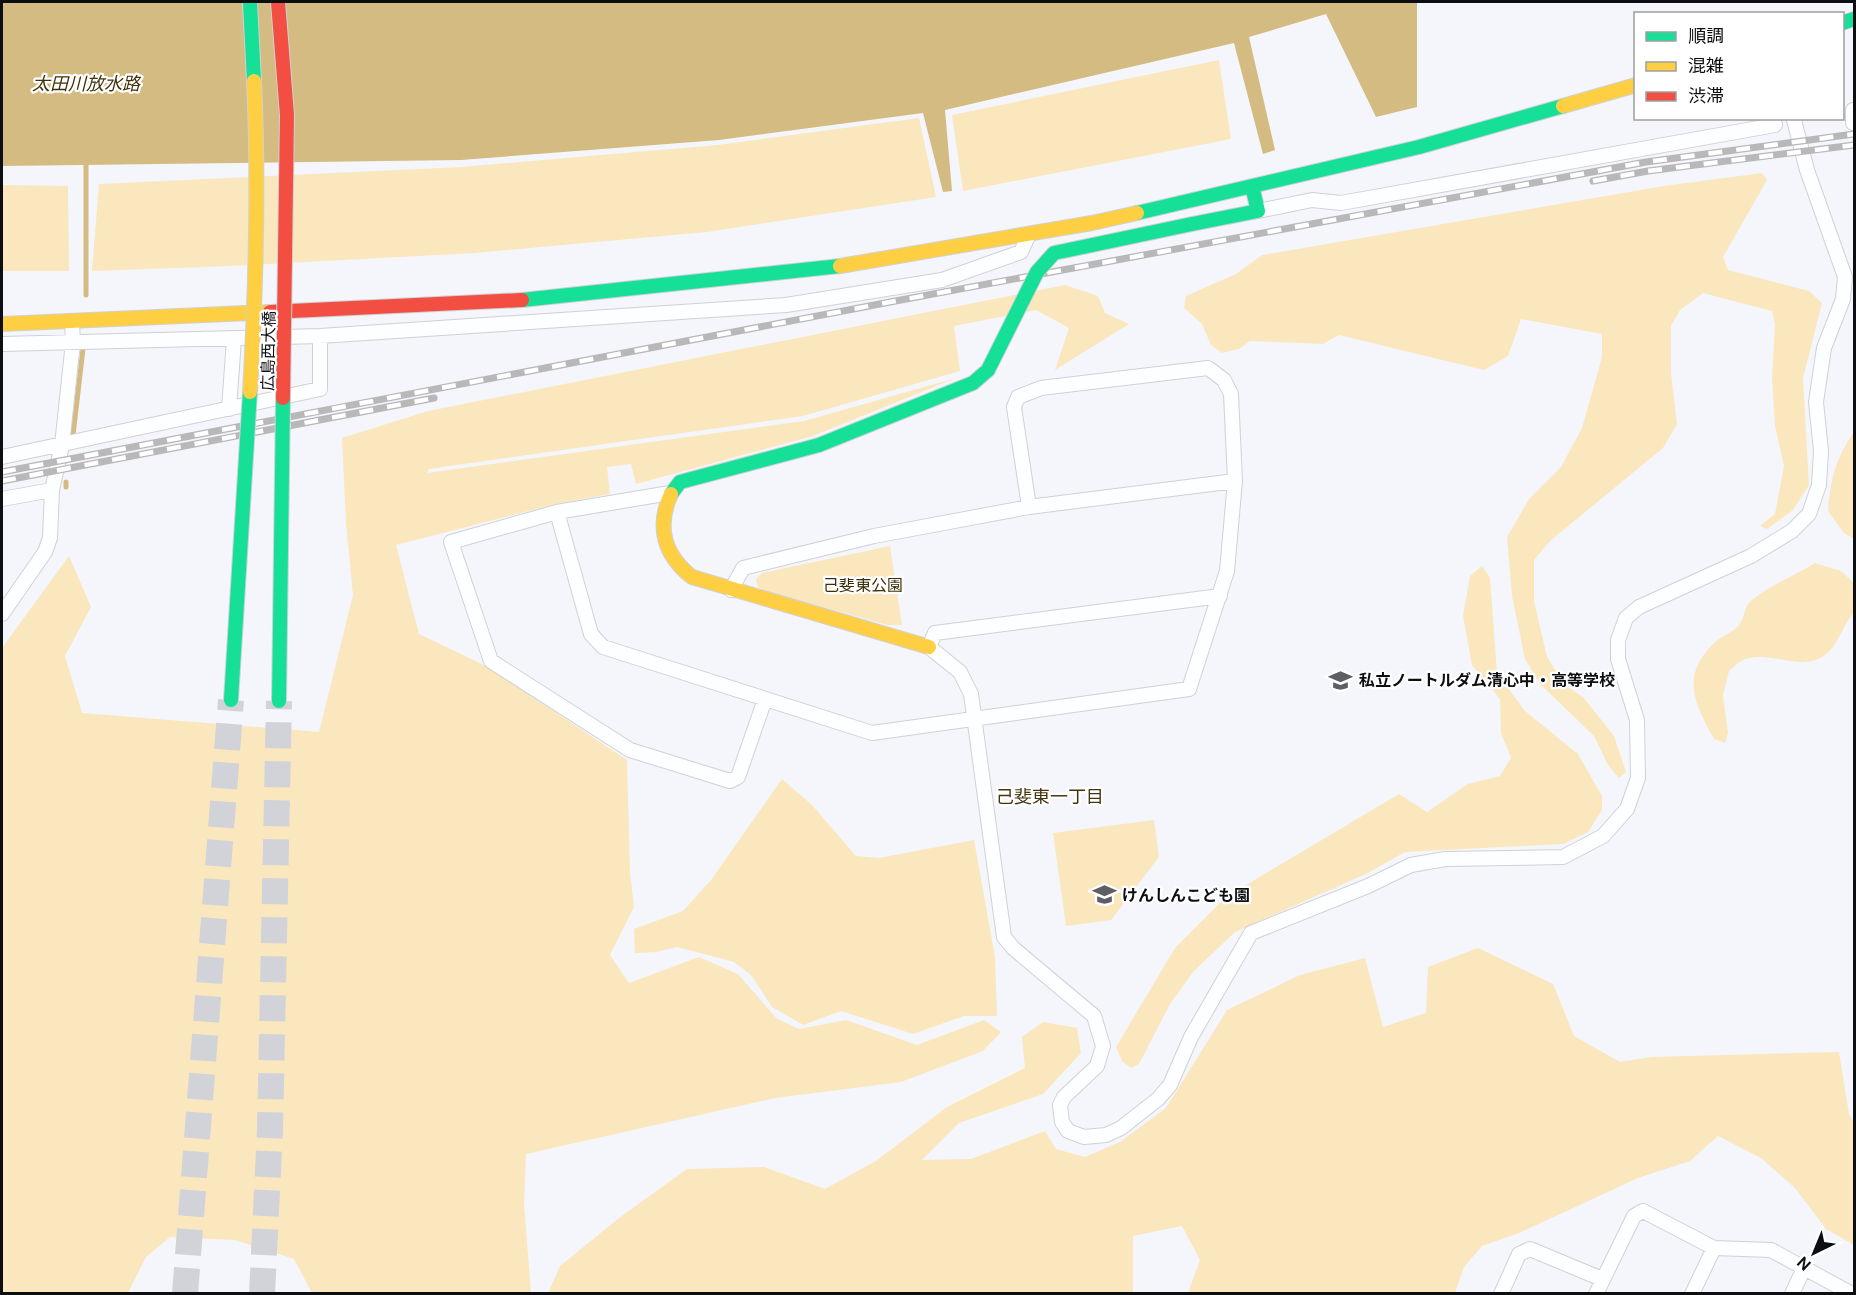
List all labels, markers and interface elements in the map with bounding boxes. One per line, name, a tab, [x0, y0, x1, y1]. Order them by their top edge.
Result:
legend	[1634, 12, 1844, 120]
text: 順調	[1688, 24, 1724, 48]
text: 混雑	[1688, 54, 1724, 78]
water label: 太田川放水路	[32, 72, 142, 96]
text: 渋滞	[1688, 84, 1724, 108]
street label: 広島西大橋	[257, 311, 280, 391]
park label: 己斐東公園	[823, 575, 903, 596]
school or university icon: 私立ノートルダム清心中・高等学校	[1328, 667, 1354, 693]
place label: 私立ノートルダム清心中・高等学校	[1359, 670, 1615, 691]
district label: 己斐東一丁目	[996, 785, 1104, 809]
school or university icon: けんしんこども園	[1091, 882, 1117, 908]
place label: けんしんこども園	[1122, 885, 1250, 906]
north arrow	[1784, 1223, 1844, 1283]
text: N	[1793, 1252, 1816, 1275]

